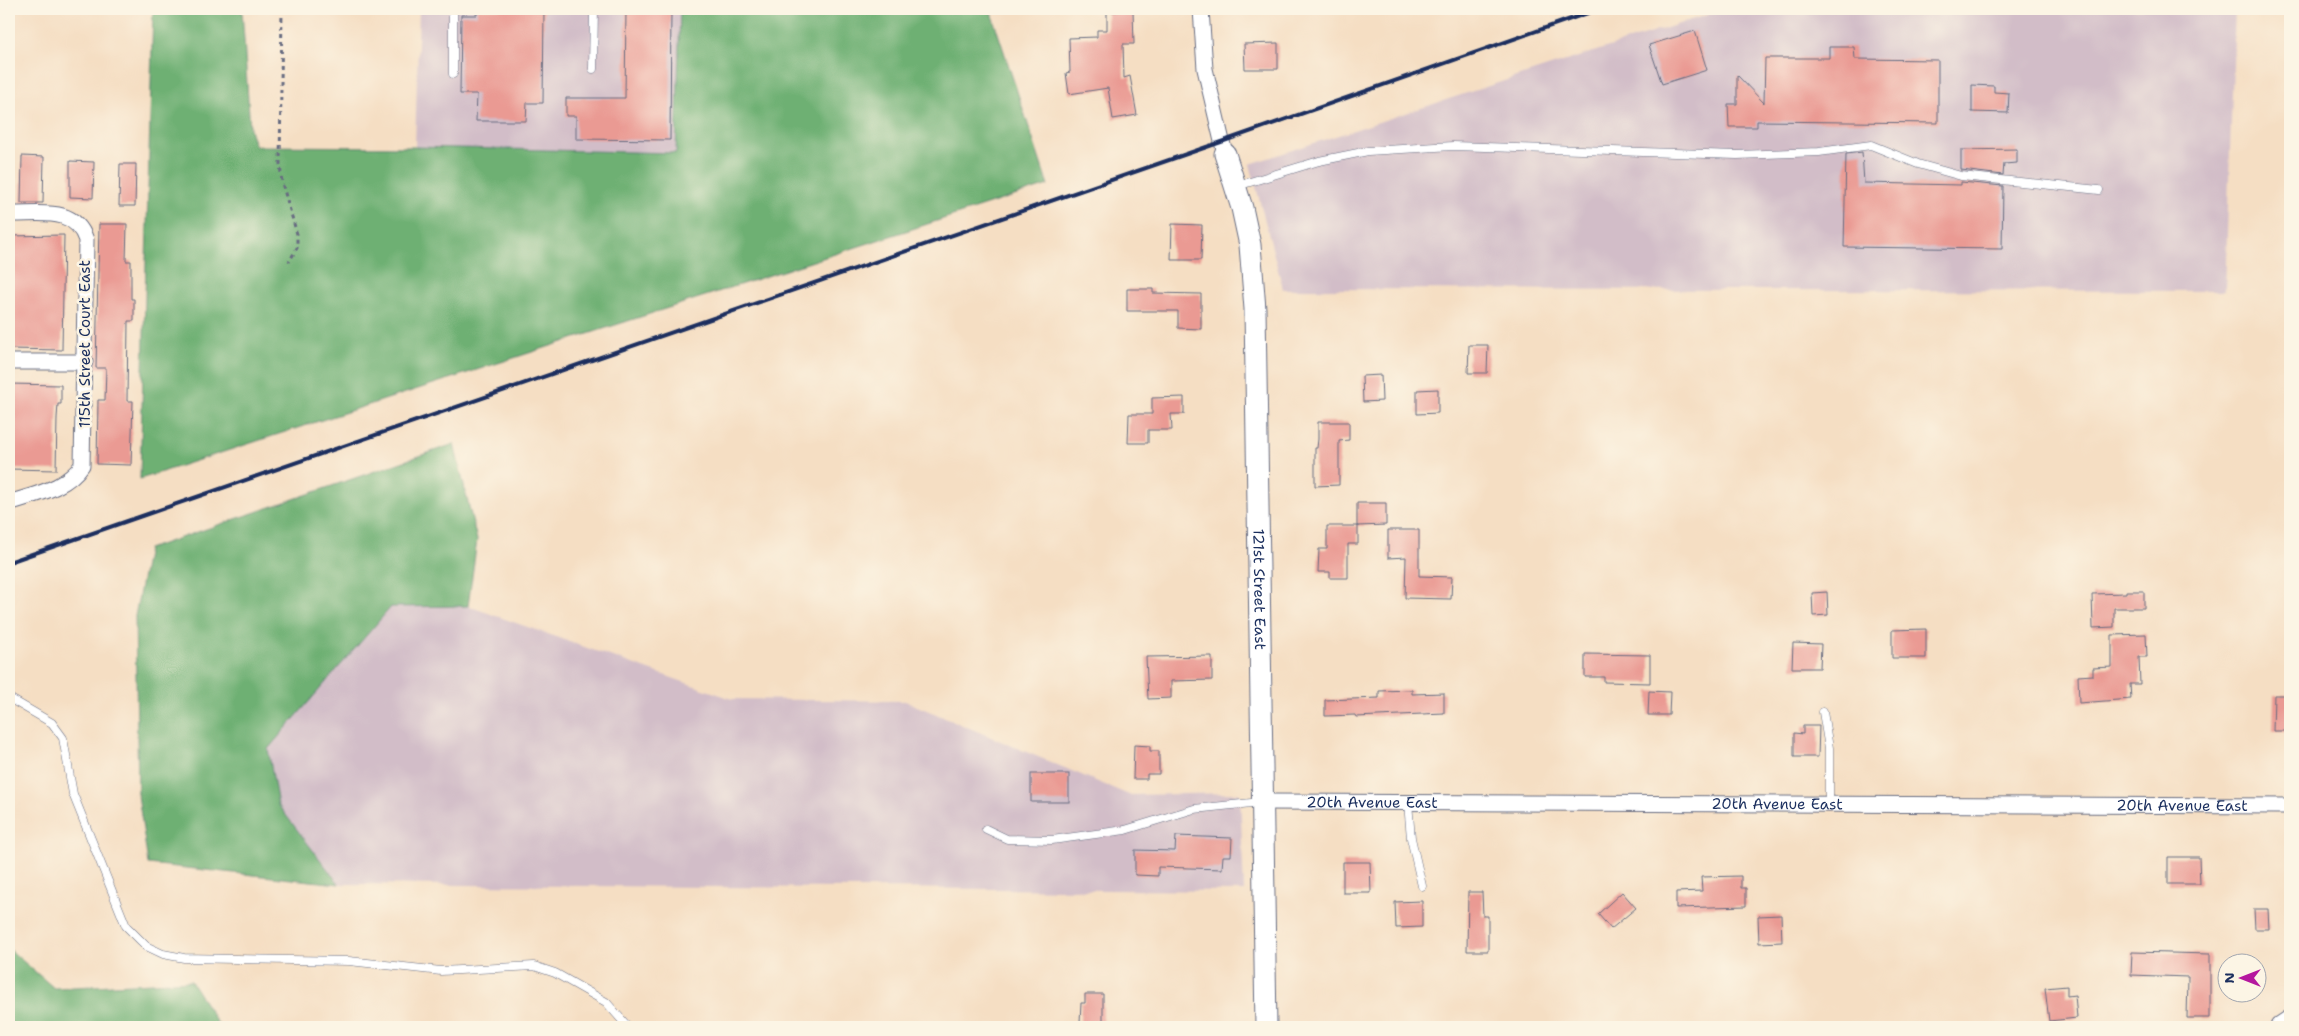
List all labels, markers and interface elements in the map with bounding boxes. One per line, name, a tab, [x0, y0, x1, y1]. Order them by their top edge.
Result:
street label: 115th Street Court East	[75, 260, 95, 428]
street label: 121st Street East	[1248, 529, 1270, 650]
street label: 20th Avenue East	[1306, 792, 1438, 813]
street label: 20th Avenue East	[1711, 794, 1843, 814]
street label: 20th Avenue East	[2116, 795, 2248, 816]
north arrow	[2216, 954, 2266, 1004]
text: N	[2220, 972, 2238, 984]

